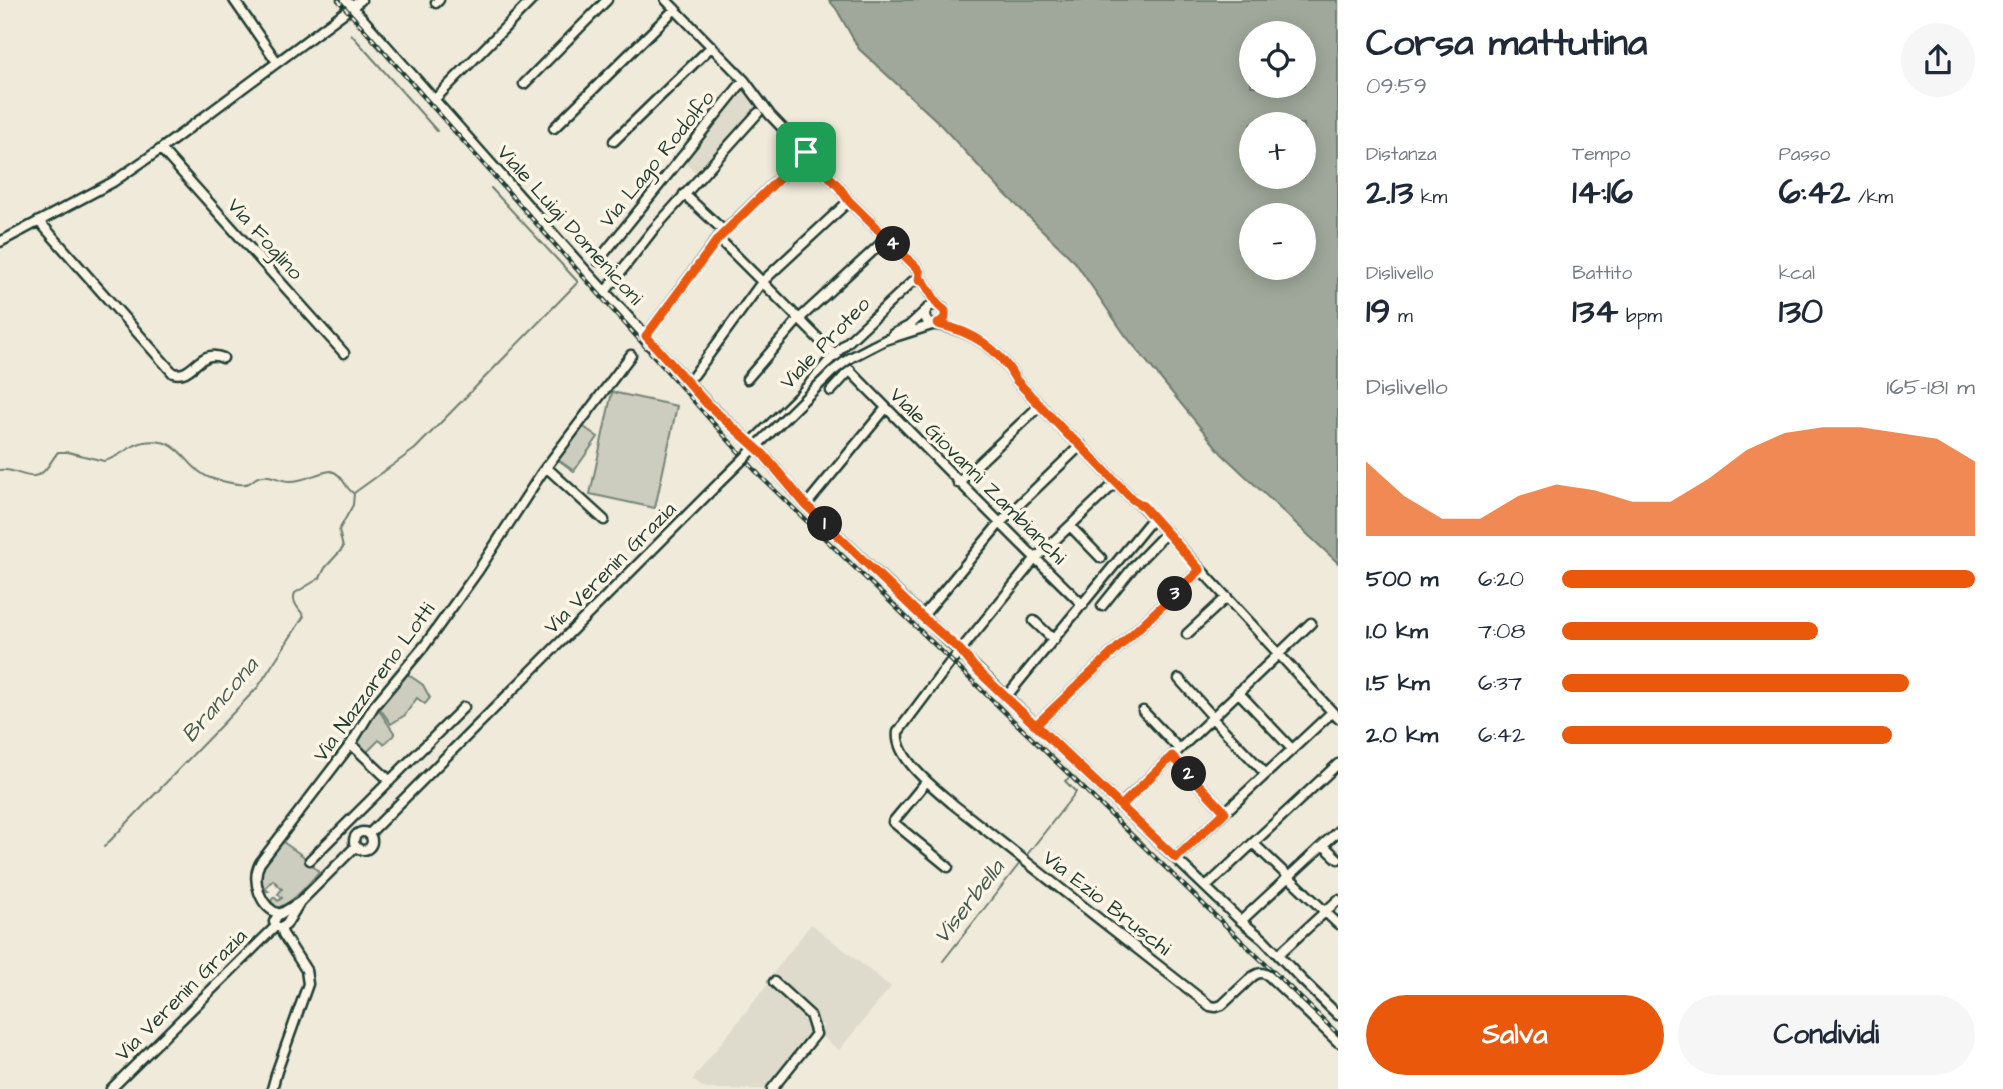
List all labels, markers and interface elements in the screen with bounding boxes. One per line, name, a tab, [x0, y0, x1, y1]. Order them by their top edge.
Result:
text: Corsa mattutina	[1366, 18, 1647, 70]
map controls	[1239, 21, 1316, 280]
button: locate	[1239, 21, 1316, 98]
button: share	[1901, 23, 1975, 97]
text: 09:59	[1366, 70, 1427, 102]
street label: Via Lago Rodolfo	[593, 84, 723, 235]
button: +	[1239, 112, 1316, 189]
pin	[776, 122, 836, 182]
icon: arrive	[787, 133, 825, 171]
street label: Viale Luigi Domeniconi	[489, 139, 650, 313]
text: Distanza	[1366, 141, 1437, 168]
text: Tempo	[1572, 141, 1631, 168]
text: Passo	[1779, 141, 1830, 168]
text: 2.13	[1366, 168, 1413, 217]
text: 14:16	[1572, 168, 1633, 217]
text: 6:42	[1779, 168, 1850, 217]
text: km	[1413, 184, 1447, 211]
text: /km	[1850, 184, 1893, 211]
street label: Via Foglino	[219, 192, 310, 288]
button: −	[1239, 203, 1316, 280]
pin: 4	[876, 226, 910, 262]
text: 4	[886, 230, 899, 257]
text: Dislivello	[1366, 260, 1433, 287]
text: Battito	[1572, 260, 1632, 287]
text: kcal	[1779, 260, 1815, 287]
text: 19	[1366, 287, 1390, 336]
text: 134	[1572, 287, 1618, 336]
text: 130	[1779, 287, 1823, 336]
street label: Viale Proteo	[773, 290, 877, 396]
text: m	[1390, 303, 1413, 330]
text: bpm	[1618, 303, 1662, 330]
text: Dislivello	[1366, 371, 1448, 403]
text: 165–181 m	[1886, 371, 1975, 403]
street label: Viale Giovanni Zambianchi	[883, 381, 1073, 571]
street label: Via Verenin Grazia	[537, 495, 683, 641]
pin: 1	[808, 506, 842, 542]
text: 1	[823, 510, 826, 537]
text: 500 m	[1366, 563, 1438, 595]
text: 6:20	[1478, 563, 1524, 595]
pin: 3	[1158, 576, 1192, 612]
text: 3	[1170, 580, 1179, 607]
street label: Via Nazzareno Lotti	[306, 596, 442, 768]
text: 1.0 km	[1366, 615, 1428, 647]
text: 7:08	[1478, 615, 1525, 647]
water label: Brancona	[174, 650, 267, 749]
text: 1.5 km	[1366, 667, 1430, 699]
text: 6:37	[1478, 667, 1522, 699]
text: 2.0 km	[1366, 719, 1438, 751]
text: 6:42	[1478, 719, 1525, 751]
pin: 2	[1172, 756, 1206, 792]
text: 2	[1183, 760, 1194, 787]
street label: Via Ezio Bruschi	[1037, 843, 1177, 963]
water label: Viserbella	[926, 852, 1013, 951]
street label: Via Verenin Grazia	[108, 922, 254, 1068]
button: Salva	[1366, 995, 1664, 1075]
button: Condividi	[1678, 995, 1975, 1075]

